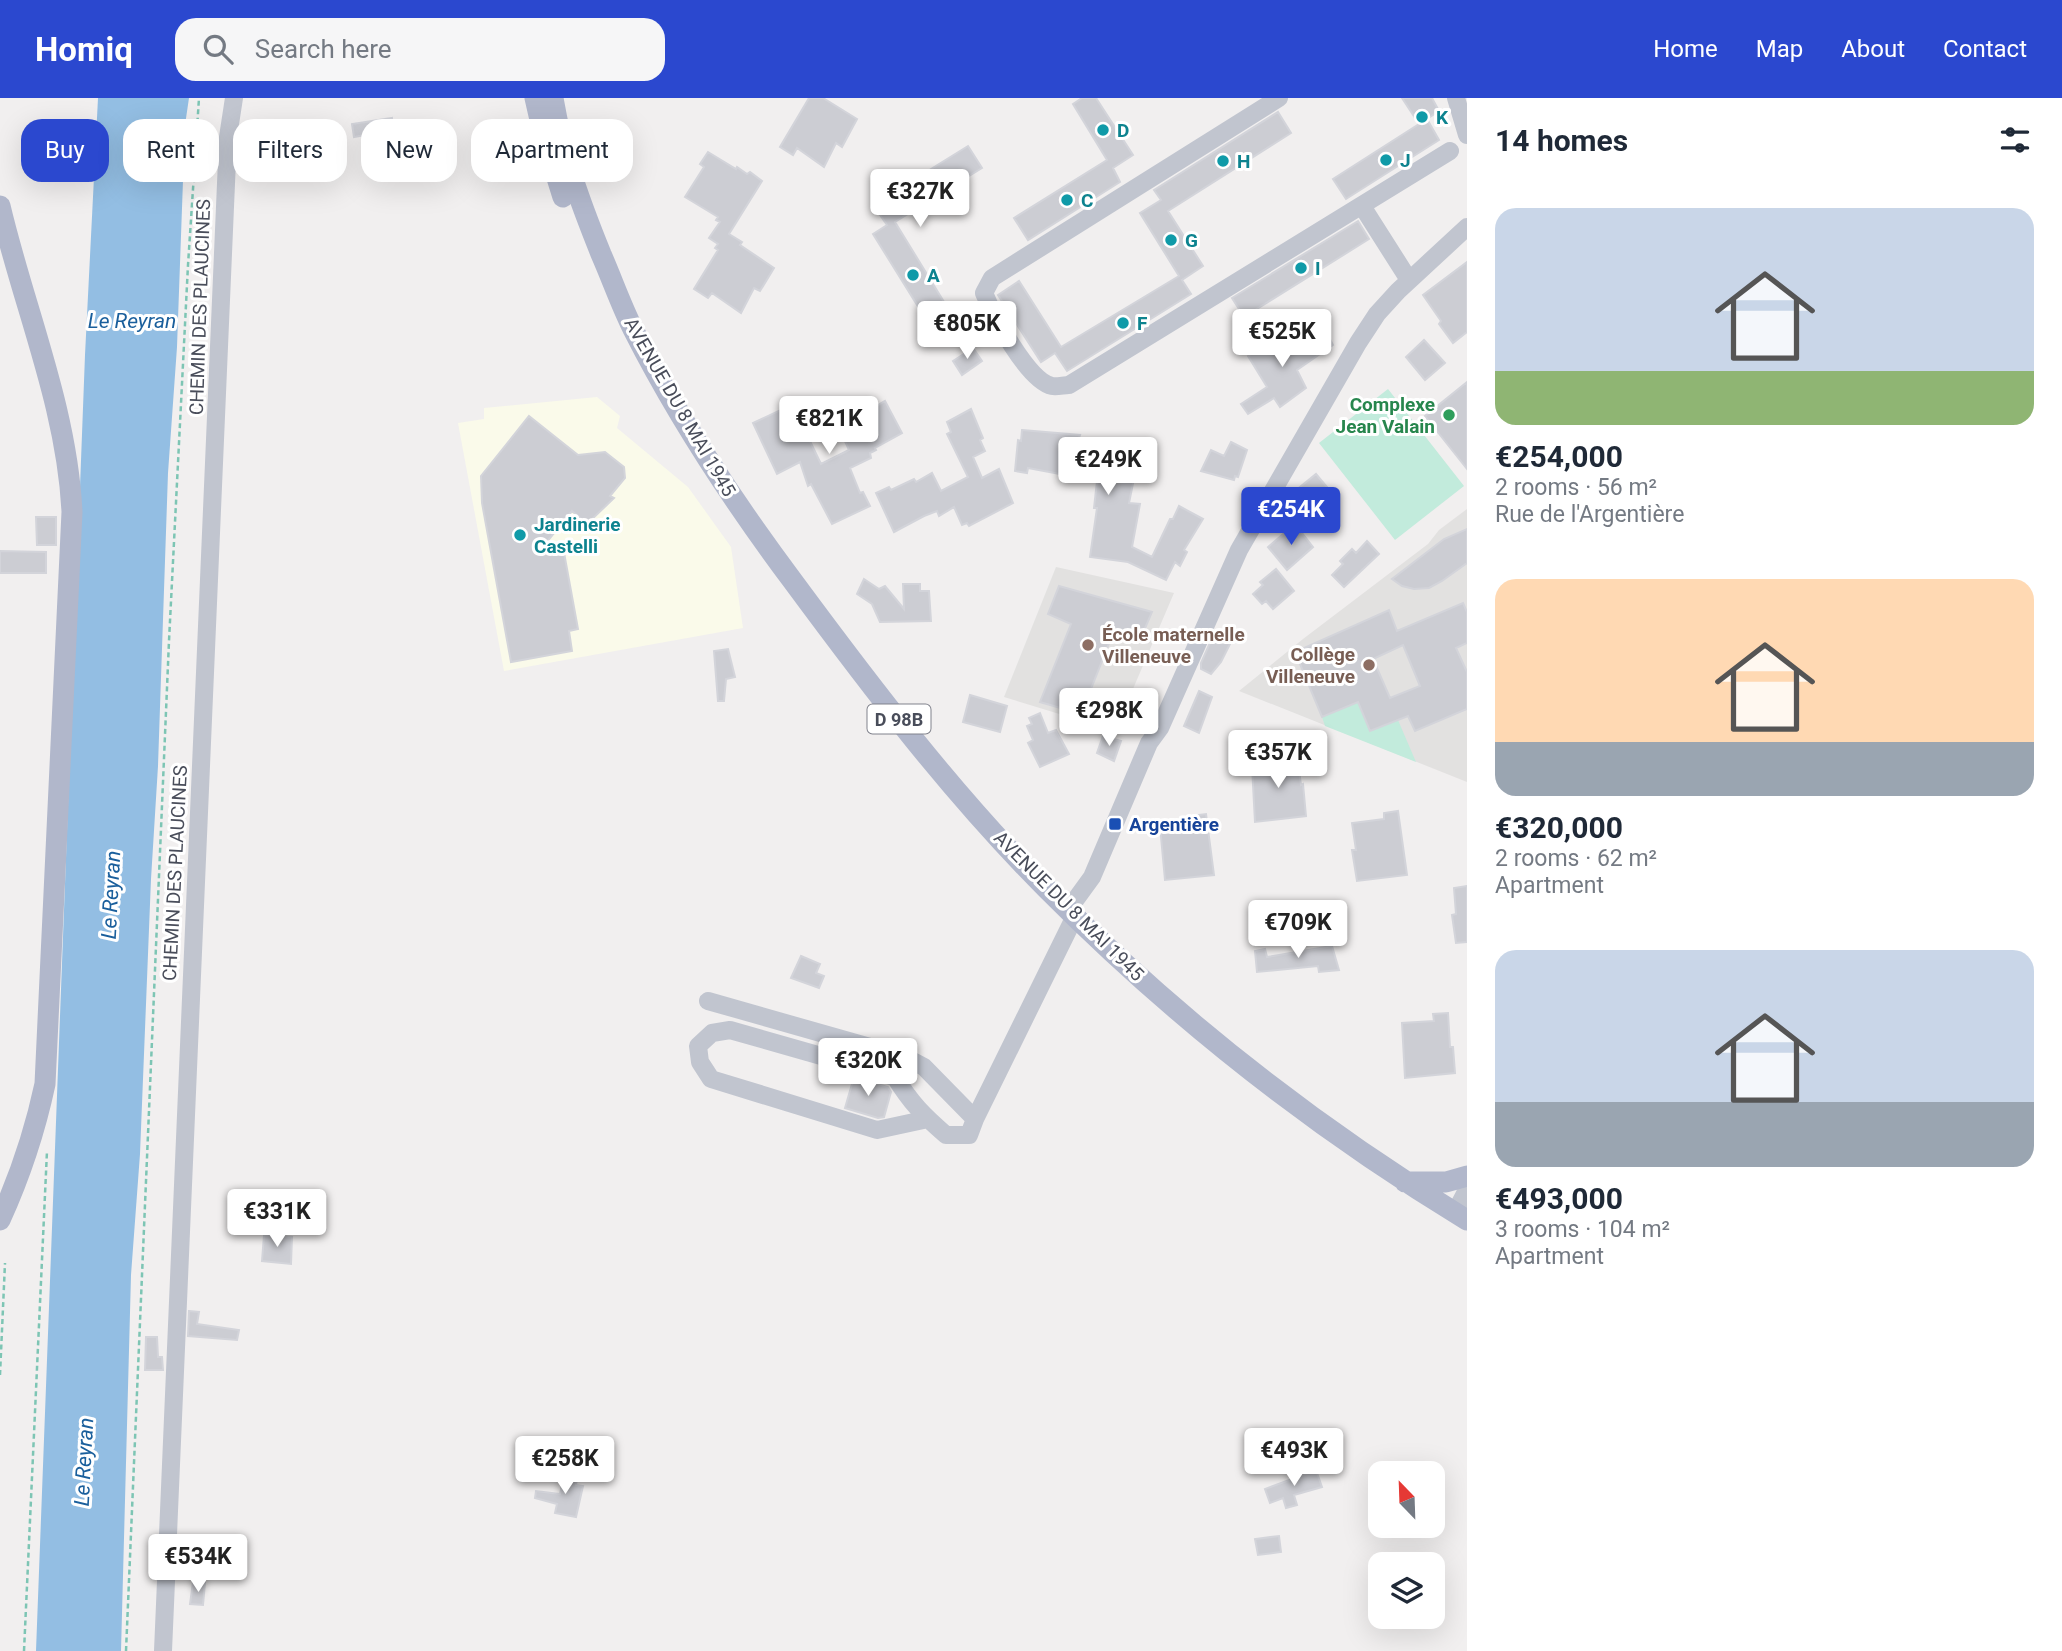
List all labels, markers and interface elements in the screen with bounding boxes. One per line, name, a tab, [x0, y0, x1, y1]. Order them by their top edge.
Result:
search box	[175, 18, 665, 81]
text: Homiq	[35, 30, 133, 69]
icon: search	[199, 30, 237, 68]
text: Search here	[255, 34, 392, 64]
text: Home	[1653, 35, 1718, 63]
text: Map	[1756, 35, 1803, 63]
text: About	[1841, 35, 1905, 63]
text: Contact	[1943, 35, 2027, 63]
place label: K	[1436, 106, 1449, 129]
marker: K	[1414, 109, 1430, 125]
chip: Buy	[21, 119, 109, 182]
chip: Rent	[123, 119, 219, 182]
chip: Filters	[233, 119, 347, 182]
chip: New	[361, 119, 457, 182]
chip: Apartment	[471, 119, 633, 182]
place label: D	[1117, 119, 1129, 142]
icon: filters	[1996, 121, 2034, 159]
marker: D	[1095, 122, 1111, 138]
text: 14 homes	[1495, 123, 1628, 158]
place label: J	[1400, 149, 1411, 172]
place label: H	[1237, 150, 1250, 173]
marker: J	[1378, 152, 1394, 168]
marker: H	[1215, 153, 1231, 169]
pin: €327K	[871, 170, 969, 229]
text: €327K	[886, 178, 954, 205]
place label: C	[1081, 189, 1093, 212]
marker: C	[1059, 192, 1075, 208]
street label: CHEMIN DES PLAUCINES	[185, 199, 215, 415]
place label: G	[1185, 229, 1198, 252]
marker: G	[1163, 232, 1179, 248]
icon: home	[1702, 253, 1828, 379]
place label: I	[1315, 257, 1321, 280]
marker: I	[1293, 260, 1309, 276]
place label: A	[927, 264, 940, 287]
marker: A	[905, 267, 921, 283]
pin: €805K	[918, 302, 1016, 361]
water label: Le Reyran	[88, 309, 176, 333]
text: €805K	[933, 310, 1001, 337]
pin: €525K	[1233, 310, 1331, 369]
place label: F	[1137, 312, 1148, 335]
street label: AVENUE DU 8 MAI 1945	[619, 314, 741, 500]
marker: F	[1115, 315, 1131, 331]
text: €525K	[1248, 318, 1316, 345]
place label: Complexe Jean Valain	[1336, 393, 1435, 438]
pin: €821K	[780, 396, 878, 456]
text: €821K	[795, 405, 863, 432]
marker: Complexe Jean Valain	[1441, 407, 1457, 423]
pin: €249K	[1059, 438, 1157, 497]
text: €254,000	[1495, 439, 1623, 474]
text: €249K	[1074, 446, 1142, 473]
text: 2 rooms · 56 m²	[1495, 474, 1657, 501]
pin: €254K	[1242, 488, 1340, 547]
text: €254K	[1257, 496, 1325, 523]
text: Rue de l'Argentière	[1495, 501, 1684, 528]
place label: Jardinerie Castelli	[534, 513, 620, 558]
marker: Jardinerie Castelli	[512, 527, 528, 543]
place label: École maternelle Villeneuve	[1102, 623, 1245, 668]
icon: home	[1702, 624, 1828, 750]
marker: École maternelle Villeneuve	[1080, 637, 1096, 653]
place label: Collège Villeneuve	[1266, 643, 1355, 688]
marker: Collège Villeneuve	[1361, 657, 1377, 673]
pin: €298K	[1060, 688, 1158, 748]
text: €298K	[1075, 697, 1143, 724]
road number: D 98B	[867, 704, 930, 734]
pin: €357K	[1229, 730, 1327, 790]
text: €357K	[1244, 739, 1312, 766]
street label: CHEMIN DES PLAUCINES	[158, 764, 192, 982]
text: €320,000	[1495, 810, 1623, 845]
place label: Argentière	[1129, 813, 1219, 836]
marker: Argentière	[1107, 816, 1123, 832]
street label: AVENUE DU 8 MAI 1945	[989, 826, 1149, 986]
text: 2 rooms · 62 m²	[1495, 845, 1657, 872]
water label: Le Reyran	[97, 850, 125, 940]
text: Apartment	[1495, 872, 1604, 899]
pin: €709K	[1249, 900, 1347, 960]
text: €709K	[1264, 909, 1332, 936]
icon: home	[1702, 995, 1828, 1121]
pin: €320K	[819, 1038, 917, 1098]
text: €320K	[834, 1047, 902, 1074]
text: €493,000	[1495, 1181, 1623, 1216]
pin: €331K	[228, 1190, 326, 1249]
text: €331K	[243, 1198, 311, 1225]
text: 3 rooms · 104 m²	[1495, 1216, 1670, 1243]
text: Apartment	[1495, 1243, 1604, 1270]
water label: Le Reyran	[70, 1417, 98, 1507]
pin: €493K	[1245, 1428, 1343, 1488]
pin: €258K	[516, 1436, 614, 1496]
text: €493K	[1260, 1437, 1328, 1464]
text: €258K	[531, 1445, 599, 1472]
north arrow	[1368, 1461, 1446, 1538]
map controls	[1368, 1461, 1445, 1629]
pin: €534K	[149, 1534, 247, 1594]
text: €534K	[164, 1543, 232, 1570]
button: layers	[1368, 1552, 1445, 1629]

